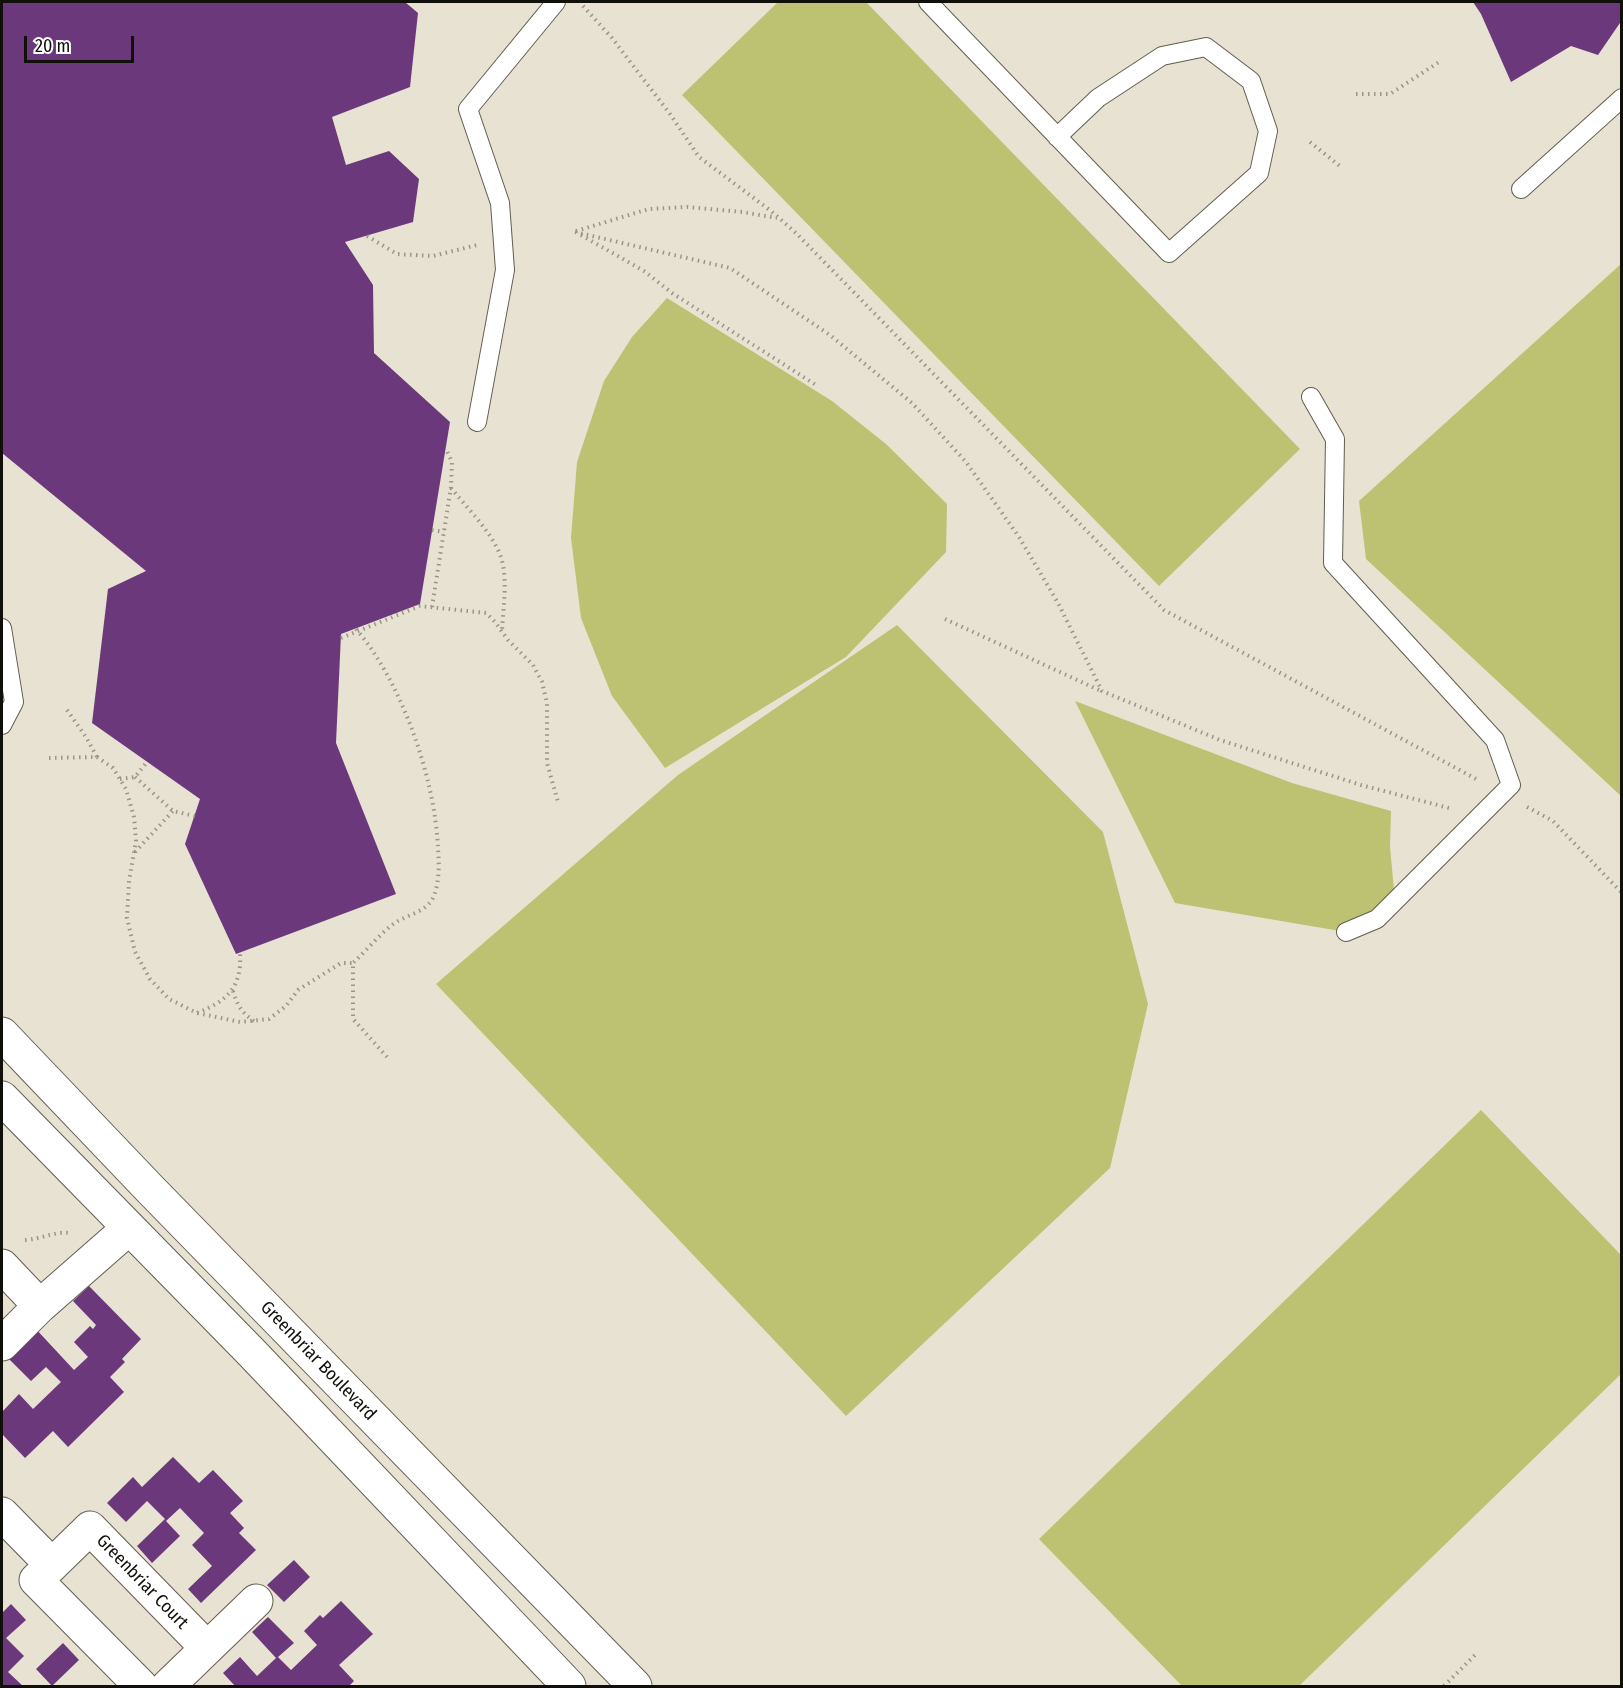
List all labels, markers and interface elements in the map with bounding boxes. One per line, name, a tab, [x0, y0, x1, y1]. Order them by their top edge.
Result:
scale bar	[27, 24, 136, 62]
text: 20 m	[35, 35, 70, 57]
street label: Greenbriar Boulevard	[256, 1297, 380, 1425]
street label: Greenbriar Court	[92, 1530, 192, 1634]

